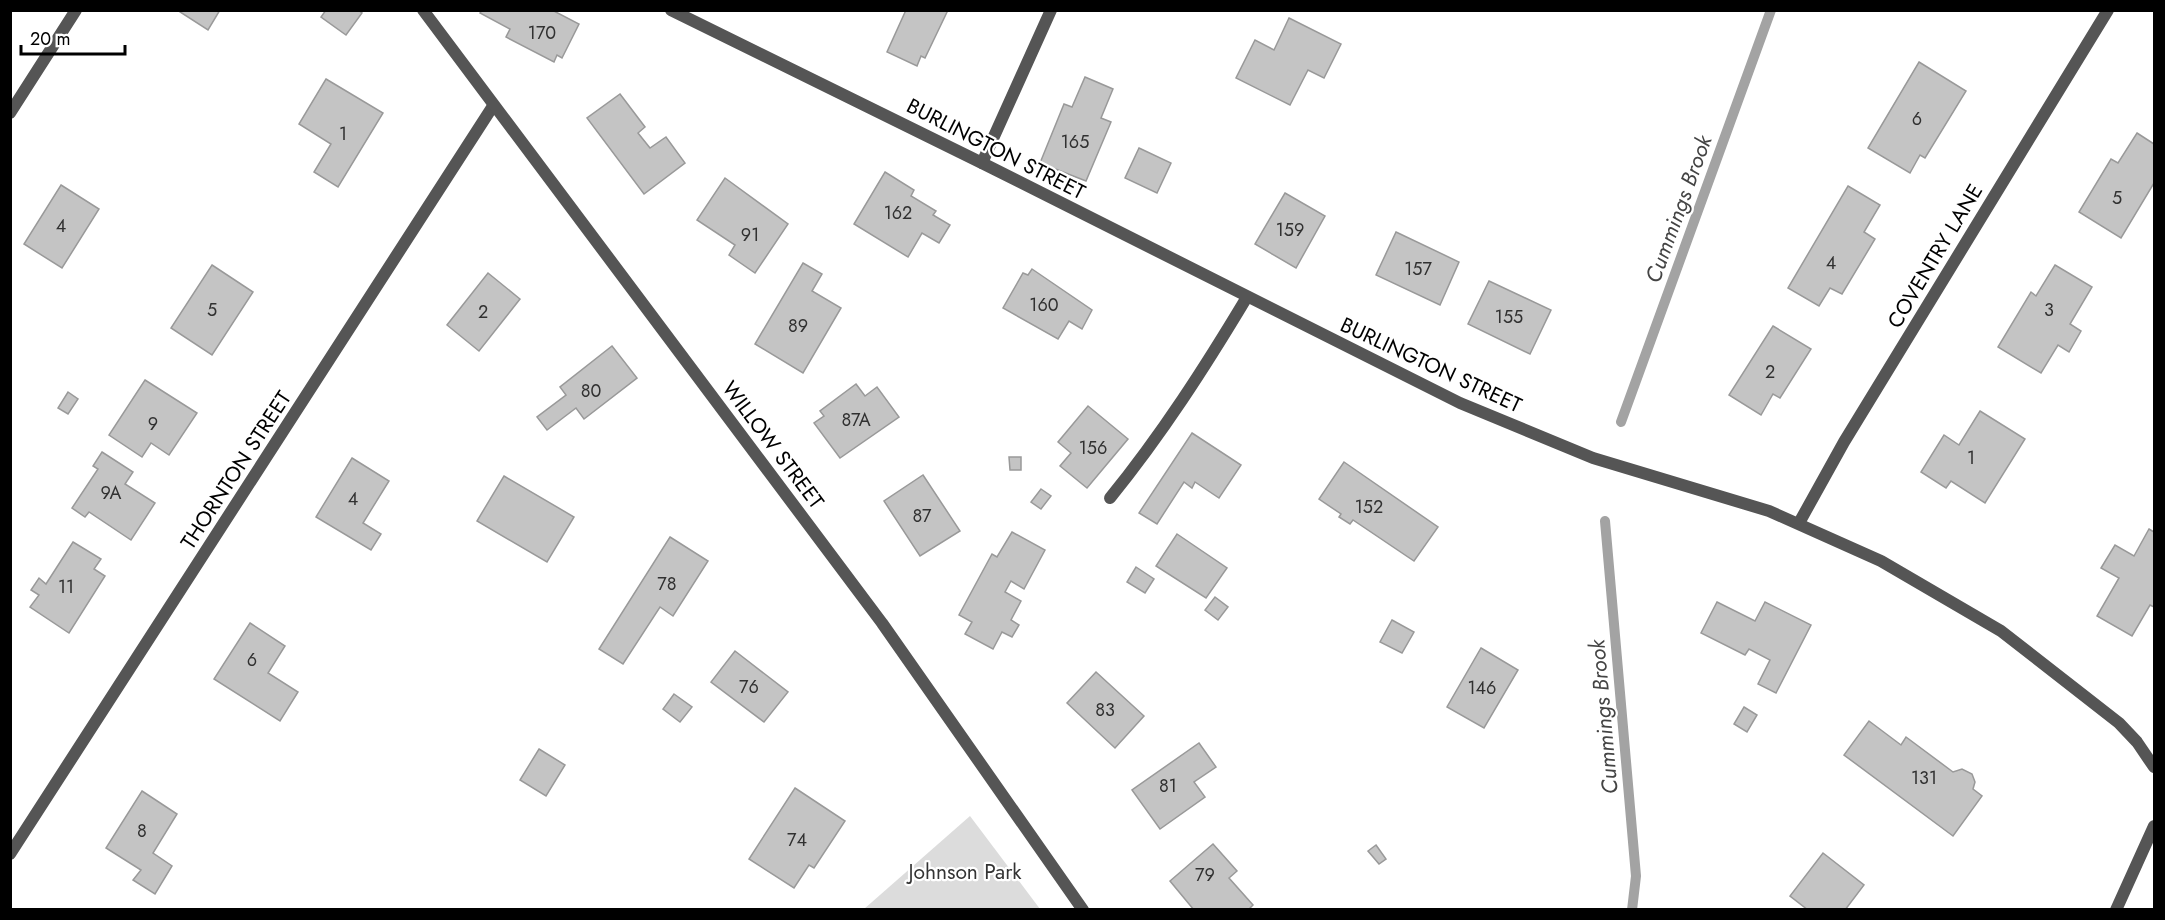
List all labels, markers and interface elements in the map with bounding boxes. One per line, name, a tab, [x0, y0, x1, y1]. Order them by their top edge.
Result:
scale bar	[21, 18, 124, 56]
house number: 170	[528, 20, 556, 46]
text: 20 m	[30, 26, 70, 52]
street label: BURLINGTON STREET	[901, 91, 1091, 207]
house number: 6	[1912, 106, 1922, 132]
house number: 1	[339, 121, 347, 147]
house number: 165	[1061, 129, 1089, 155]
water label: Cummings Brook	[1636, 129, 1720, 287]
street label: COVENTRY LANE	[1880, 178, 1990, 334]
house number: 5	[2112, 185, 2122, 211]
house number: 162	[884, 200, 912, 226]
house number: 4	[56, 213, 66, 239]
house number: 159	[1276, 217, 1304, 243]
house number: 91	[741, 222, 759, 248]
house number: 4	[1826, 250, 1836, 276]
house number: 157	[1404, 256, 1432, 282]
house number: 160	[1029, 292, 1059, 318]
house number: 5	[207, 297, 217, 323]
house number: 3	[2044, 297, 2054, 323]
house number: 2	[478, 299, 488, 325]
house number: 155	[1495, 304, 1523, 330]
street label: BURLINGTON STREET	[1335, 310, 1527, 420]
house number: 89	[788, 313, 808, 339]
house number: 2	[1765, 359, 1775, 385]
street label: WILLOW STREET	[715, 375, 831, 515]
house number: 80	[581, 378, 602, 404]
street label: THORNTON STREET	[174, 385, 299, 555]
house number: 87A	[841, 407, 871, 433]
house number: 9	[148, 411, 158, 437]
house number: 156	[1079, 435, 1107, 461]
house number: 1	[1967, 445, 1975, 471]
house number: 9A	[101, 480, 122, 506]
house number: 4	[348, 486, 358, 512]
house number: 152	[1355, 494, 1383, 520]
house number: 87	[912, 503, 932, 529]
house number: 78	[657, 571, 677, 597]
house number: 11	[58, 574, 74, 600]
water label: Cummings Brook	[1580, 637, 1626, 796]
house number: 6	[247, 647, 257, 673]
house number: 76	[739, 674, 759, 700]
house number: 146	[1468, 675, 1496, 701]
house number: 83	[1095, 697, 1115, 723]
house number: 131	[1911, 765, 1937, 791]
house number: 81	[1159, 773, 1177, 799]
house number: 8	[137, 818, 147, 844]
house number: 74	[787, 827, 807, 853]
park label: Johnson Park	[905, 857, 1022, 887]
house number: 79	[1195, 862, 1215, 888]

